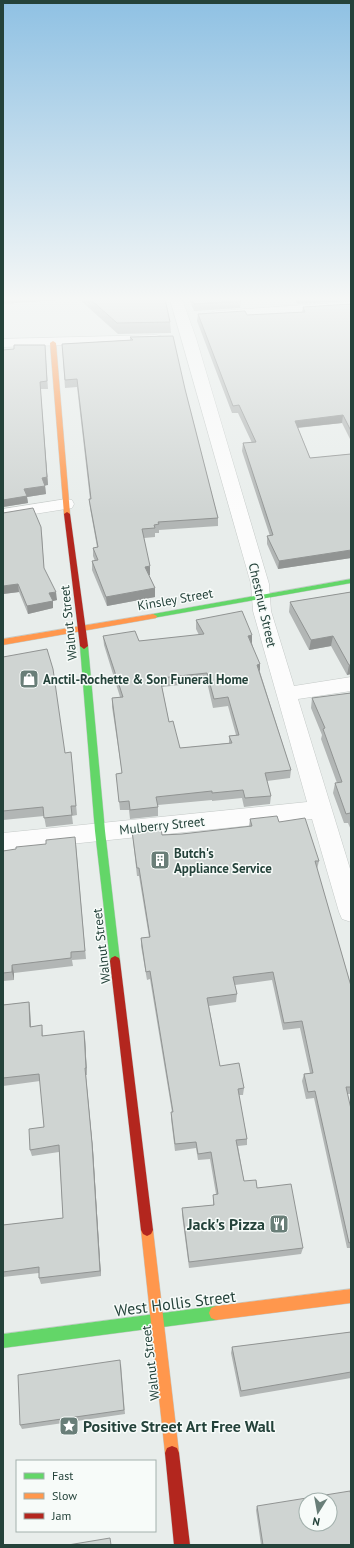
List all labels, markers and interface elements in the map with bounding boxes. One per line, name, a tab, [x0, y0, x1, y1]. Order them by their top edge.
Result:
street label: Chestnut Street	[245, 561, 281, 650]
street label: Walnut Street	[56, 584, 81, 661]
street label: Kinsley Street	[136, 584, 215, 614]
shop icon: Anctil-Rochette & Son Funeral Home	[18, 668, 40, 690]
place label: Anctil-Rochette & Son Funeral Home	[43, 671, 249, 688]
street label: Mulberry Street	[118, 812, 206, 838]
place label: Butch's Appliance Service	[174, 845, 272, 877]
building icon: Butch's Appliance Service	[149, 849, 171, 871]
street label: Walnut Street	[88, 907, 115, 985]
restaurant icon: Jack's Pizza	[268, 1213, 290, 1235]
place label: Jack's Pizza	[186, 1214, 265, 1234]
street label: West Hollis Street	[113, 1286, 237, 1320]
street label: Walnut Street	[137, 1324, 164, 1402]
place icon: Positive Street Art Free Wall	[58, 1415, 80, 1437]
place label: Positive Street Art Free Wall	[83, 1416, 275, 1436]
legend	[16, 1460, 156, 1532]
text: Fast	[52, 1468, 73, 1483]
text: Slow	[52, 1488, 77, 1503]
north arrow	[298, 1492, 338, 1532]
text: Jam	[51, 1508, 71, 1523]
text: N	[311, 1514, 321, 1529]

